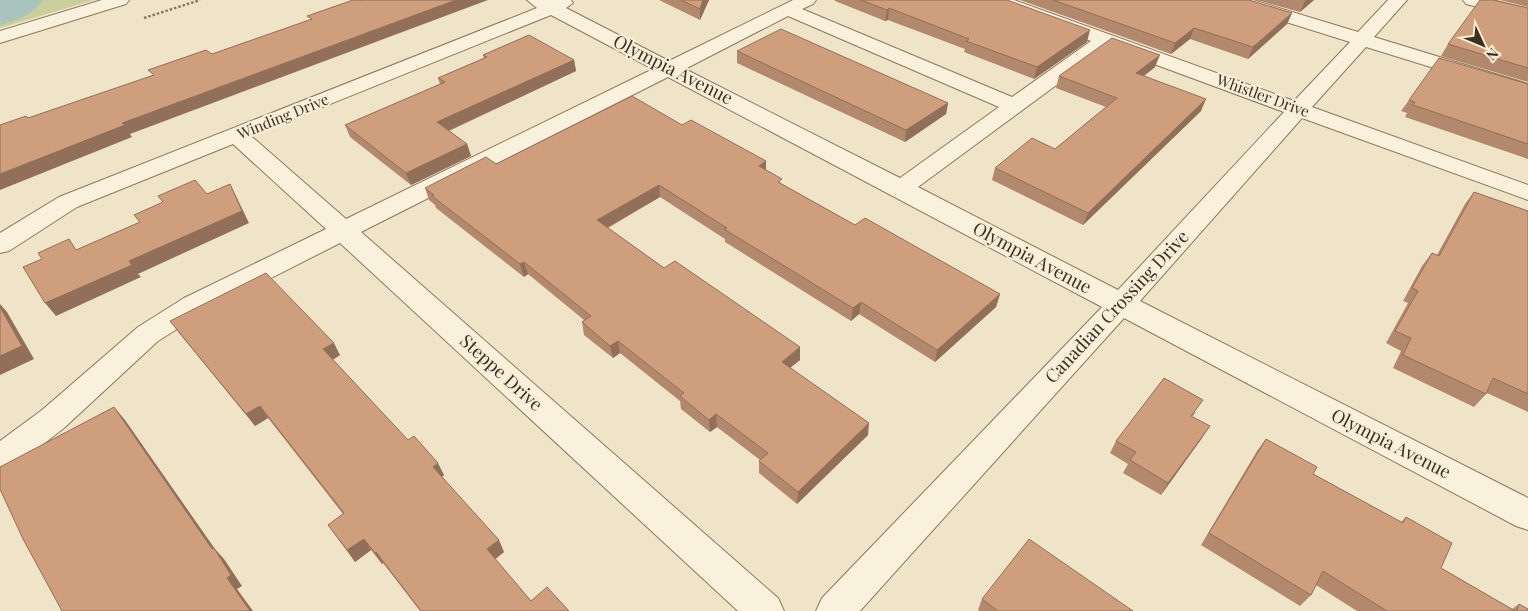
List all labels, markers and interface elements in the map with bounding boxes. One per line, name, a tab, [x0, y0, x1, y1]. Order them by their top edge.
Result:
north arrow	[1458, 20, 1508, 70]
street label: Olympia Avenue	[610, 29, 737, 110]
text: N	[1482, 44, 1503, 65]
street label: Whistler Drive	[1213, 69, 1312, 121]
street label: Winding Drive	[233, 89, 331, 144]
street label: Olympia Avenue	[969, 216, 1096, 298]
street label: Canadian Crossing Drive	[1039, 225, 1194, 388]
street label: Steppe Drive	[455, 329, 548, 416]
street label: Olympia Avenue	[1328, 403, 1455, 484]

